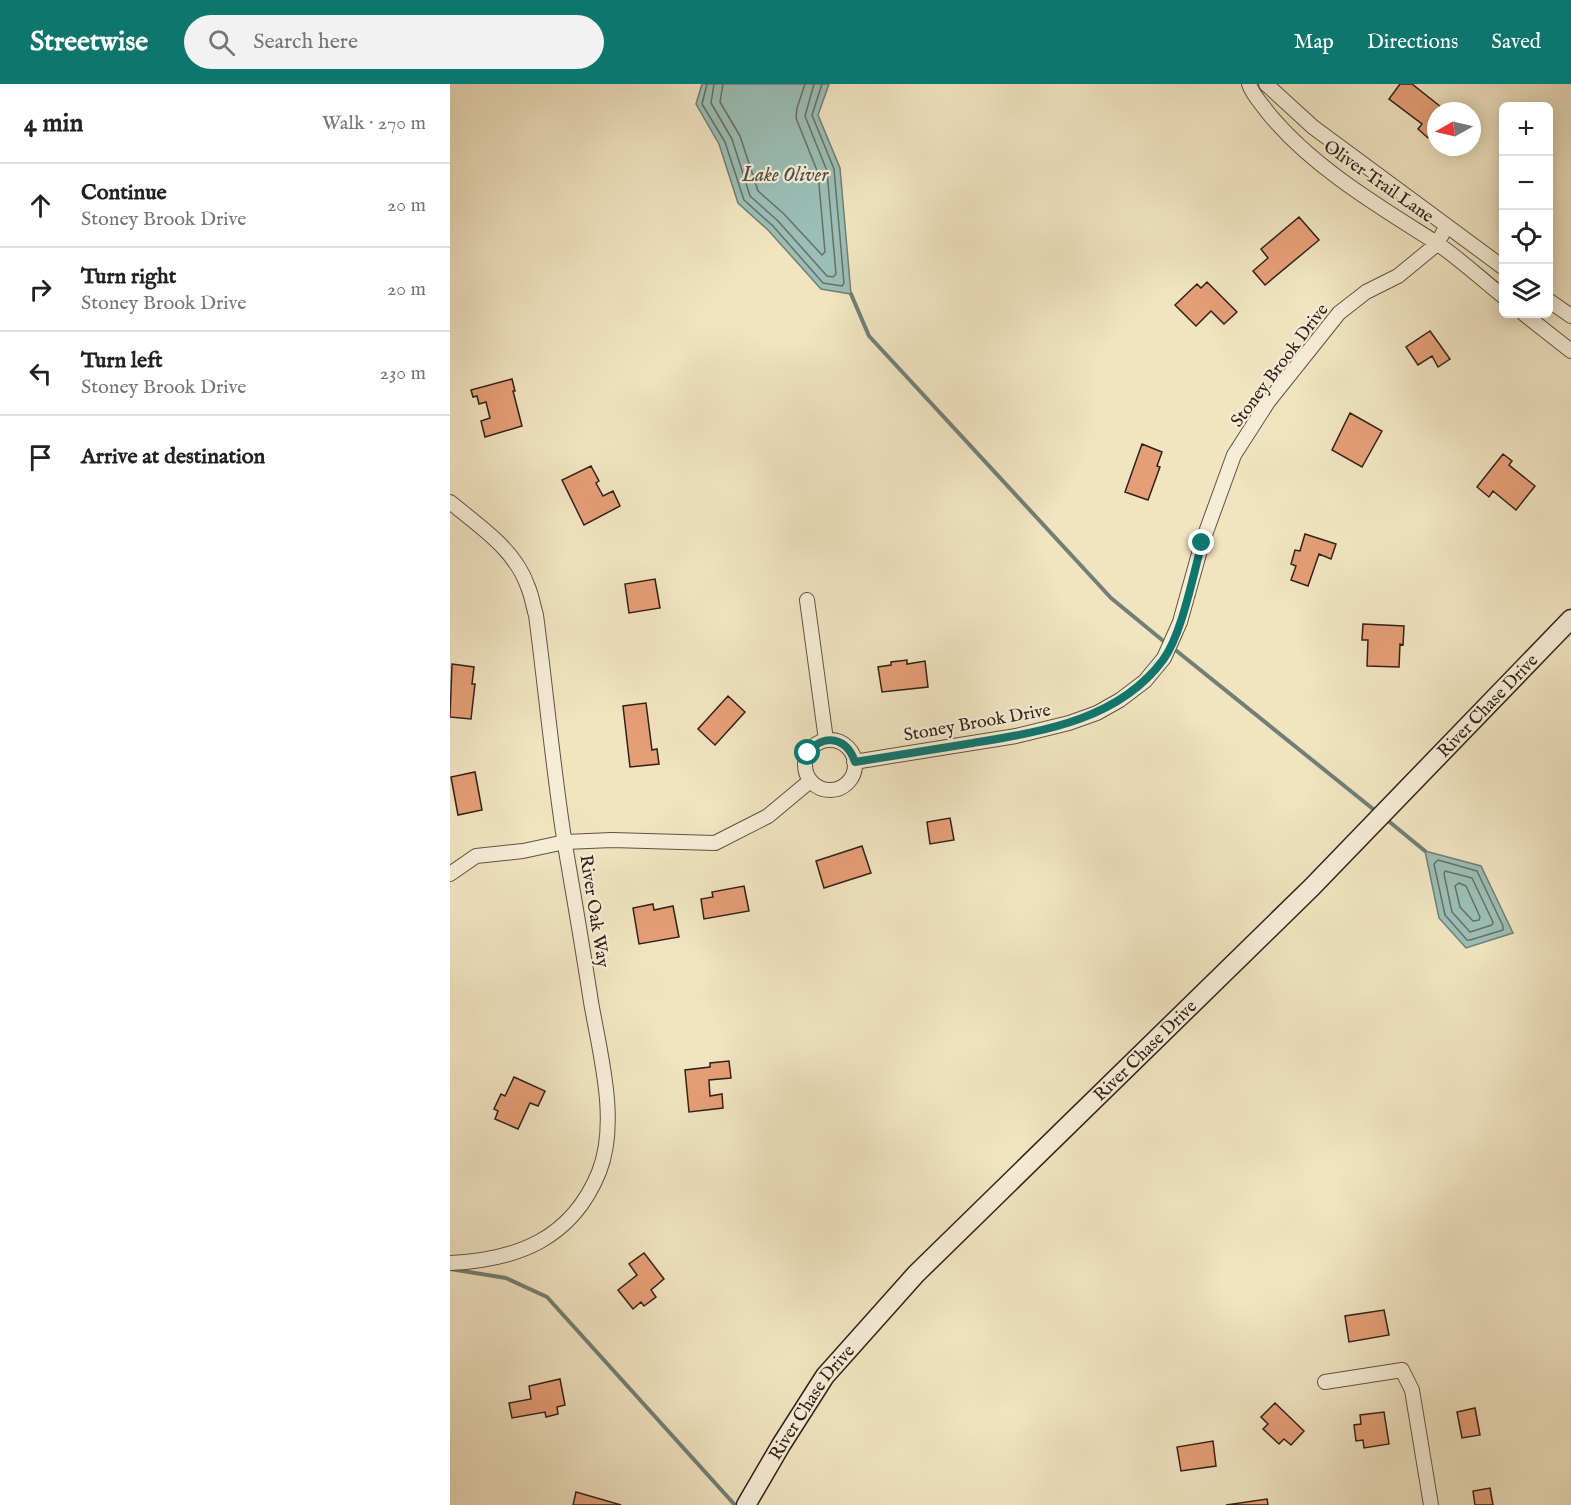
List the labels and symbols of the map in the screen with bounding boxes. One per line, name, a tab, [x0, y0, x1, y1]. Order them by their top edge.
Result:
north arrow	[1427, 102, 1481, 156]
street label: Oliver Trail Lane	[1319, 136, 1438, 229]
water label: Lake Oliver	[741, 163, 829, 188]
street label: Stoney Brook Drive	[1226, 299, 1334, 432]
route end	[1188, 529, 1214, 555]
street label: River Chase Drive	[1433, 650, 1544, 763]
street label: Stoney Brook Drive	[902, 699, 1053, 748]
route start	[794, 739, 820, 765]
street label: River Oak Way	[573, 853, 614, 969]
street label: River Chase Drive	[1089, 996, 1203, 1107]
street label: River Chase Drive	[765, 1341, 860, 1465]

